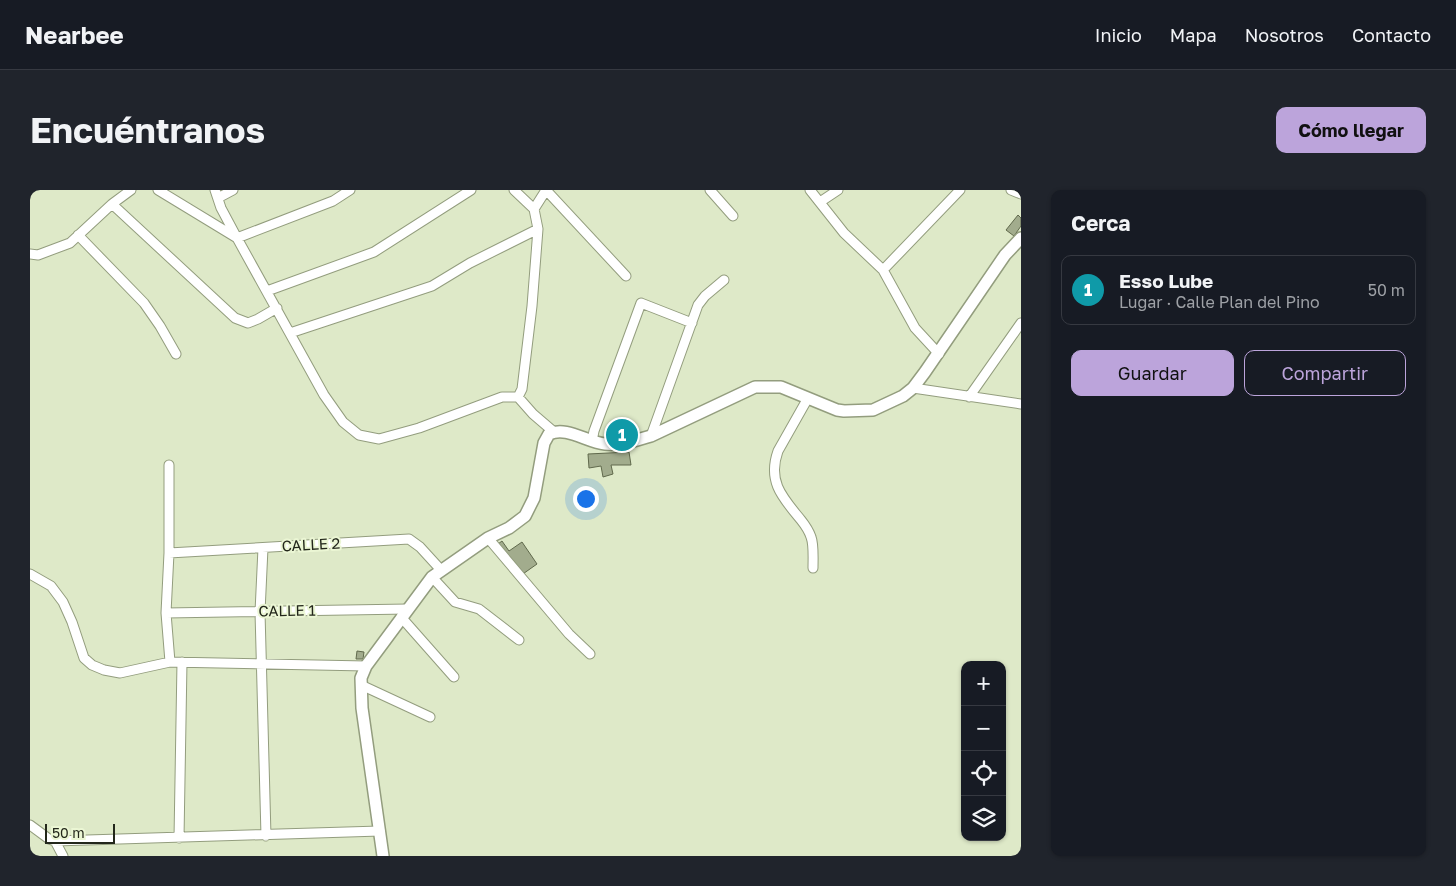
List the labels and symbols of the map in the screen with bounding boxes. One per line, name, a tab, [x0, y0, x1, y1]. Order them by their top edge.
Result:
pin: 1	[606, 416, 638, 454]
your location	[573, 486, 599, 512]
street label: CALLE 2	[281, 533, 341, 555]
street label: CALLE 1	[258, 601, 316, 619]
scale bar	[45, 821, 115, 844]

